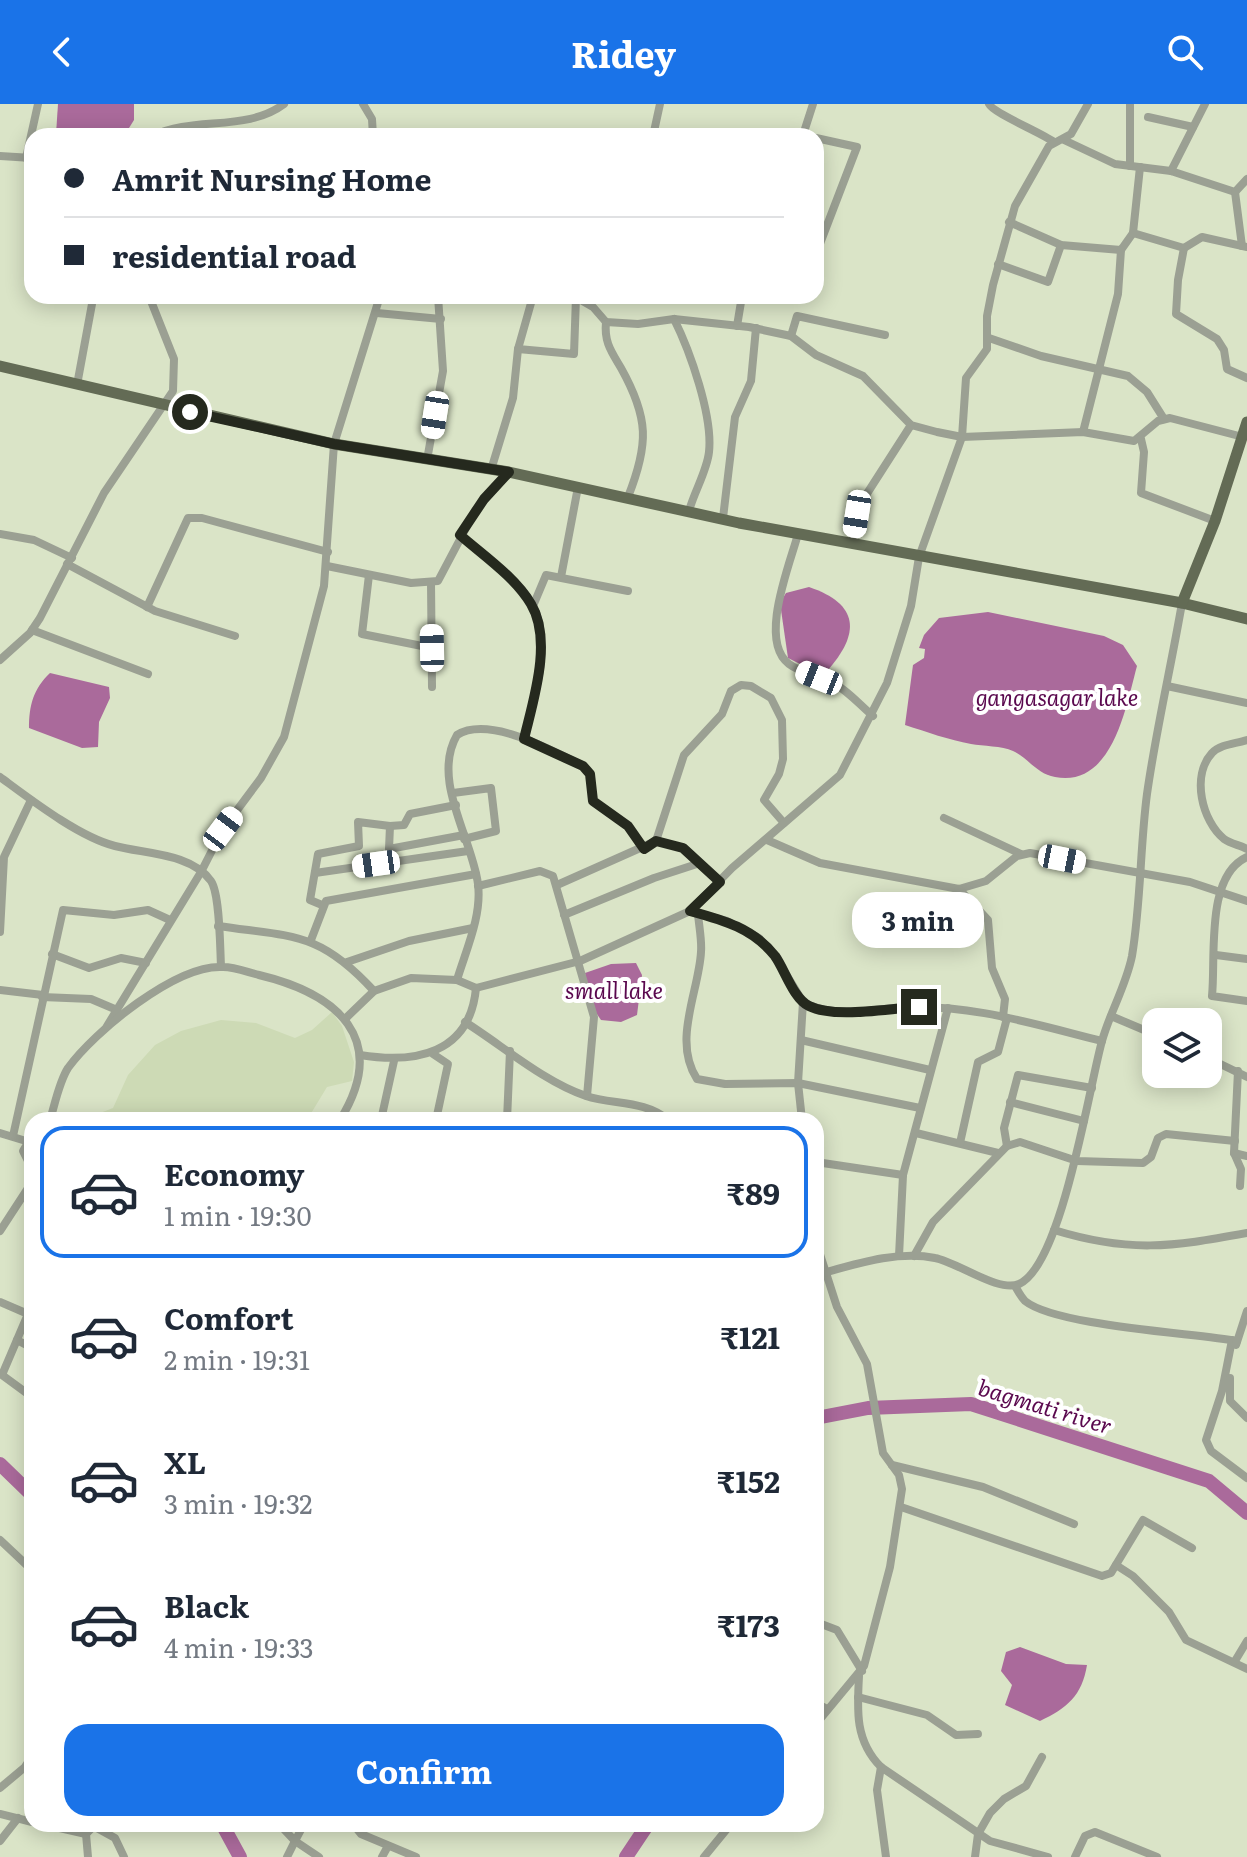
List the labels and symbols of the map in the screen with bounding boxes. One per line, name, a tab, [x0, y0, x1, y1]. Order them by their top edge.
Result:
car	[419, 389, 451, 441]
route start	[172, 394, 208, 430]
car	[841, 488, 873, 540]
car	[420, 624, 444, 672]
car	[792, 658, 846, 698]
water label: gangasagar lake	[976, 680, 1138, 713]
car	[199, 803, 247, 855]
car	[1036, 843, 1088, 875]
car	[351, 849, 401, 879]
callout: 3 min	[853, 891, 985, 947]
water label: small lake	[565, 973, 663, 1006]
route end	[901, 989, 937, 1025]
water label: bagmati river	[975, 1370, 1116, 1442]

